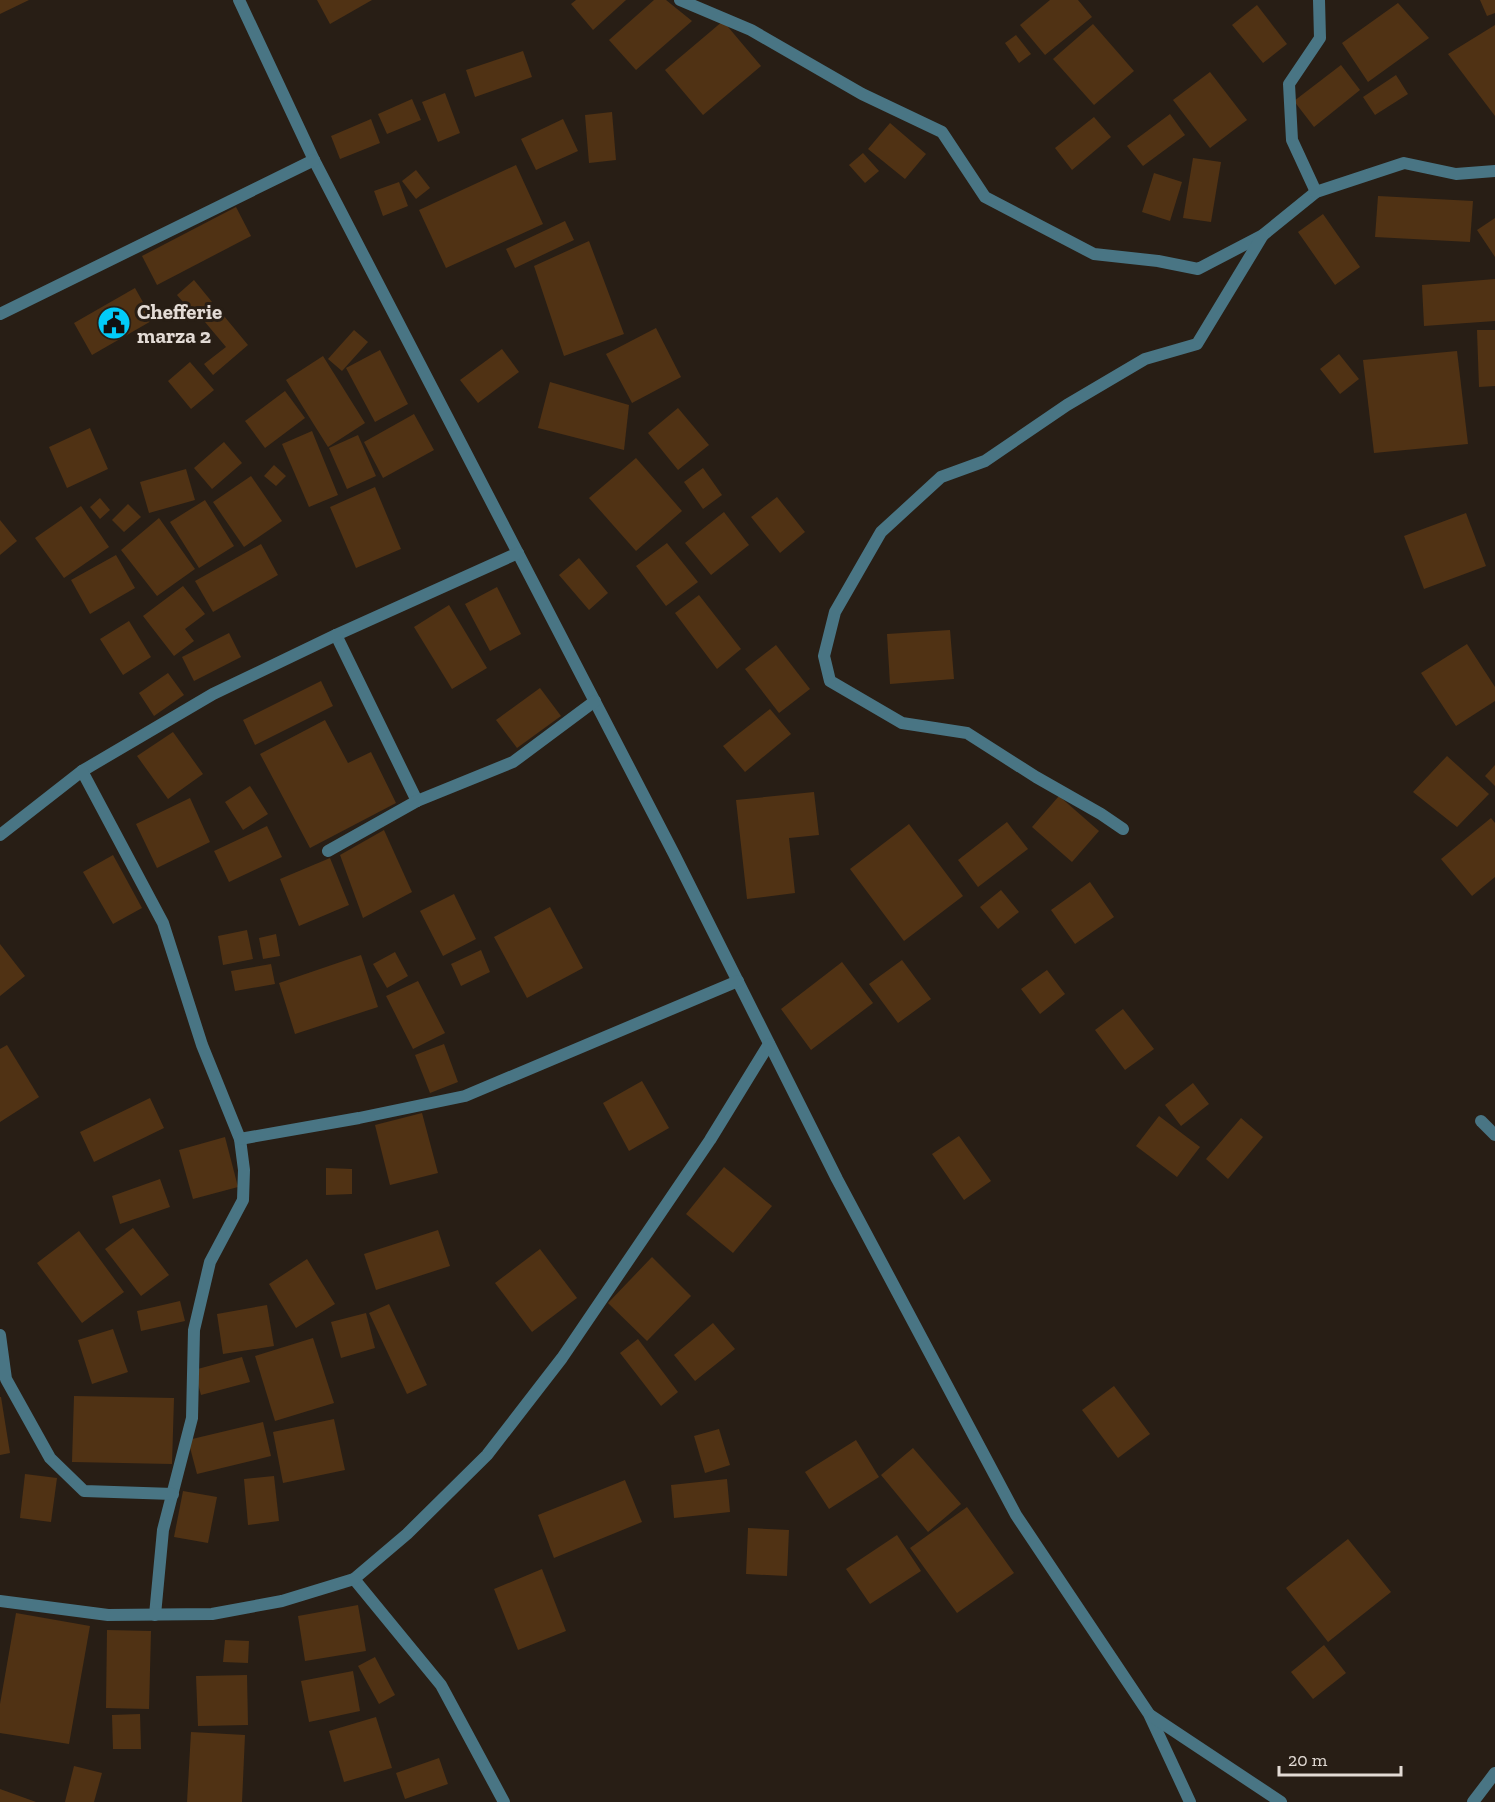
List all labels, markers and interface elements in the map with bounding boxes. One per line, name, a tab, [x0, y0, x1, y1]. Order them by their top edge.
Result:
place label: Chefferie marza 2	[137, 299, 222, 348]
public building icon: Chefferie marza 2	[96, 305, 132, 341]
scale bar	[1279, 1739, 1400, 1777]
text: 20 m	[1288, 1749, 1328, 1771]

